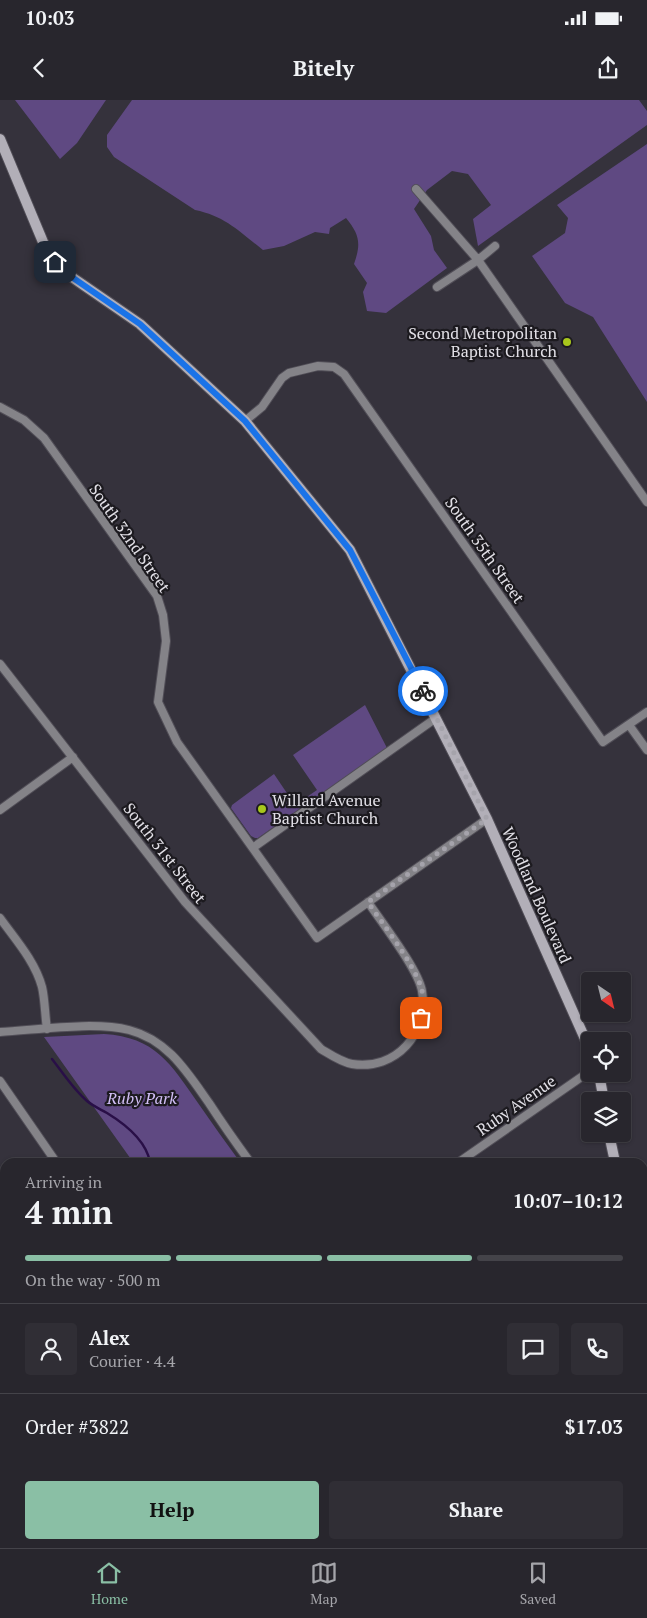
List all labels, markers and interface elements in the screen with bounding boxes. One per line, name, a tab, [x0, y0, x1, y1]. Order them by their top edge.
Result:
text: 10:03	[25, 5, 74, 30]
text: Bitely	[293, 53, 354, 82]
icon: back	[25, 54, 53, 82]
icon: share	[594, 54, 622, 82]
pin	[34, 241, 76, 283]
icon: home	[41, 248, 69, 276]
place label: Second Metropolitan Baptist Church	[408, 322, 558, 362]
marker: Second Metropolitan Baptist Church	[561, 336, 573, 348]
street label: South 32nd Street	[84, 479, 176, 597]
street label: South 35th Street	[440, 493, 530, 607]
courier	[398, 666, 448, 716]
icon: bike	[409, 677, 437, 705]
place label: Willard Avenue Baptist Church	[272, 789, 380, 829]
street label: South 31st Street	[119, 798, 211, 908]
marker: Willard Avenue Baptist Church	[256, 803, 268, 815]
street label: Woodland Boulevard	[497, 823, 577, 967]
north arrow	[581, 972, 631, 1022]
map controls	[581, 972, 631, 1142]
pin	[400, 997, 442, 1039]
icon: bag	[407, 1004, 435, 1032]
button: locate	[581, 1032, 631, 1082]
street label: Ruby Avenue	[472, 1070, 560, 1140]
park label: Ruby Park	[106, 1087, 177, 1109]
button: layers	[581, 1092, 631, 1142]
text: Arriving in	[25, 1171, 102, 1193]
text: 10:07–10:12	[513, 1188, 623, 1213]
text: 4 min	[25, 1191, 113, 1233]
text: On the way · 500 m	[25, 1269, 160, 1291]
button: person	[25, 1323, 77, 1375]
button: chat	[507, 1323, 559, 1375]
button: phone	[571, 1323, 623, 1375]
text: Alex	[89, 1325, 130, 1350]
text: Courier · 4.4	[89, 1350, 175, 1372]
text: Order #3822	[25, 1414, 129, 1439]
text: $17.03	[565, 1414, 623, 1439]
button: Help	[25, 1481, 319, 1539]
button: Share	[329, 1481, 623, 1539]
tab: Home	[91, 1559, 128, 1608]
tab: Map	[310, 1559, 338, 1608]
tab: Saved	[520, 1559, 556, 1608]

